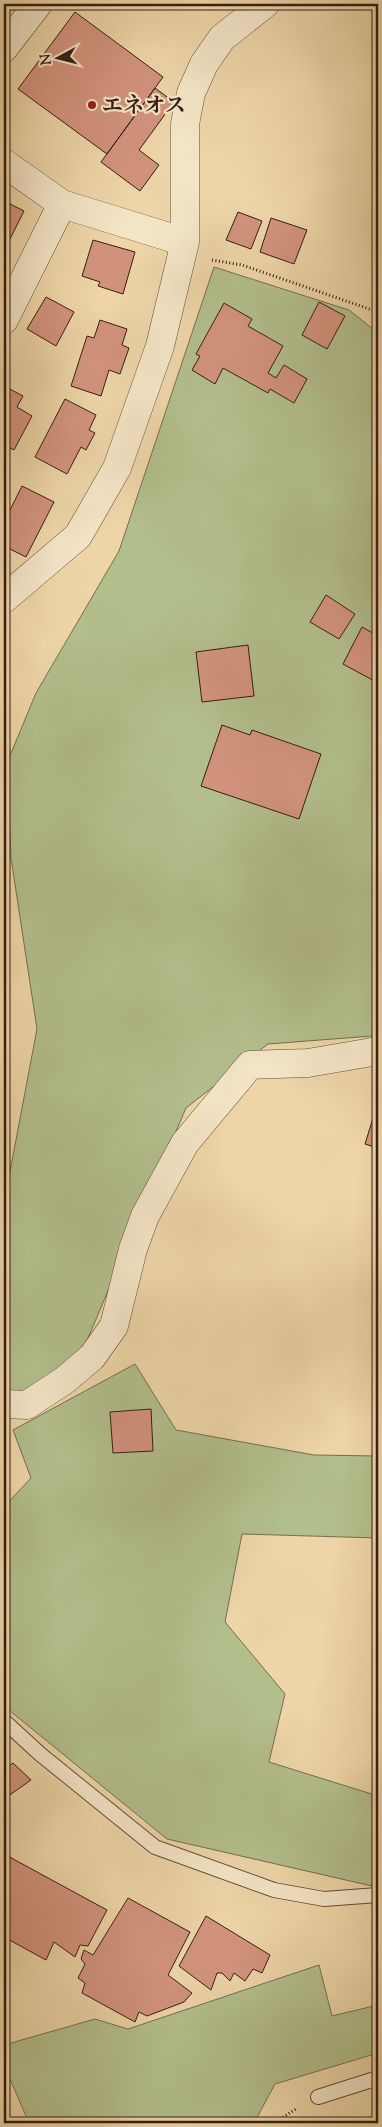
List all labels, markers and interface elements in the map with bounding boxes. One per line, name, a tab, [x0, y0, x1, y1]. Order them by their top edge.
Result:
north arrow	[32, 32, 82, 82]
text: N	[36, 53, 58, 66]
place label: エネオス	[102, 92, 186, 122]
marker: エネオス	[86, 99, 98, 111]

